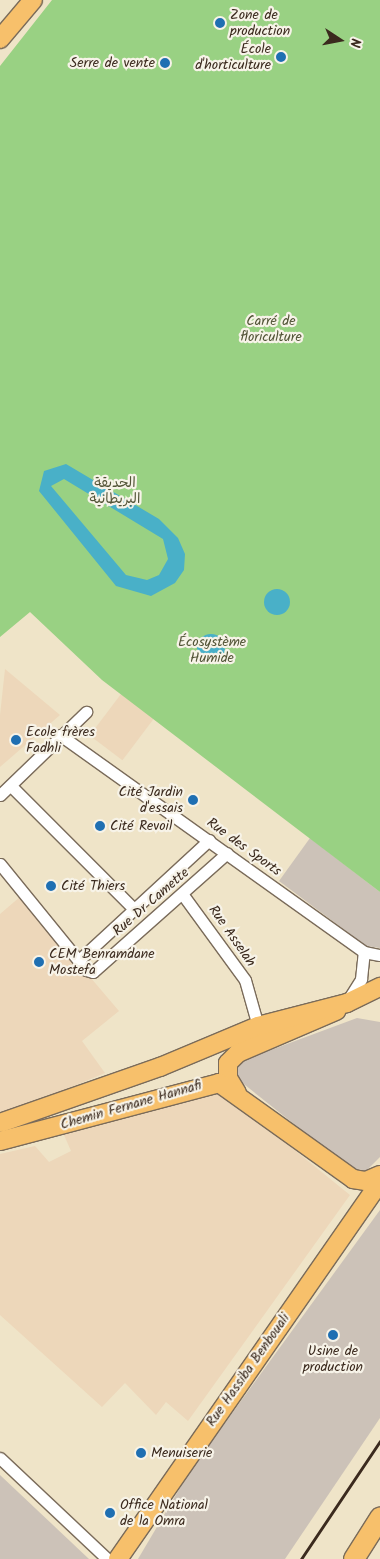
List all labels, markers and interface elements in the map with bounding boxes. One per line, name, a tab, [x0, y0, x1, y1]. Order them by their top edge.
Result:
place label: Zone de production	[230, 7, 290, 40]
north arrow	[315, 15, 365, 65]
marker: Zone de production	[214, 17, 226, 29]
text: N	[343, 36, 366, 49]
place label: École d'horticulture	[195, 41, 271, 74]
marker: École d'horticulture	[275, 51, 287, 63]
place label: Serre de vente	[70, 55, 155, 71]
marker: Serre de vente	[159, 57, 171, 69]
park label: Carré de floriculture	[240, 313, 302, 346]
park label: الحديقة البريطانية	[90, 475, 140, 508]
park label: Écosystème Humide	[178, 634, 246, 666]
place label: Ecole frères Fadhli	[26, 724, 95, 756]
marker: Ecole frères Fadhli	[10, 734, 22, 746]
place label: Cité Jardin d'essais	[119, 784, 183, 816]
marker: Cité Jardin d'essais	[187, 794, 199, 806]
street label: Rue des Sports	[203, 814, 285, 880]
place label: Cité Revoil	[110, 818, 172, 834]
marker: Cité Revoil	[94, 820, 106, 832]
street label: Rue Dr Camette	[109, 864, 193, 940]
place label: Cité Thiers	[61, 878, 125, 894]
marker: Cité Thiers	[45, 880, 57, 892]
street label: Rue Asselah	[205, 902, 259, 970]
place label: CEM Benramdane Mostefa	[49, 946, 155, 979]
marker: CEM Benramdane Mostefa	[33, 956, 45, 968]
street label: Chemin Fernane Hannafi	[58, 1077, 204, 1133]
street label: Rue Hassiba Benbouali	[203, 1310, 293, 1430]
marker: Usine de production	[327, 1329, 339, 1341]
place label: Usine de production	[303, 1343, 363, 1375]
place label: Menuiserie	[151, 1445, 212, 1461]
marker: Menuiserie	[135, 1447, 147, 1459]
place label: Office National de la Omra	[120, 1497, 208, 1530]
marker: Office National de la Omra	[104, 1507, 116, 1519]

